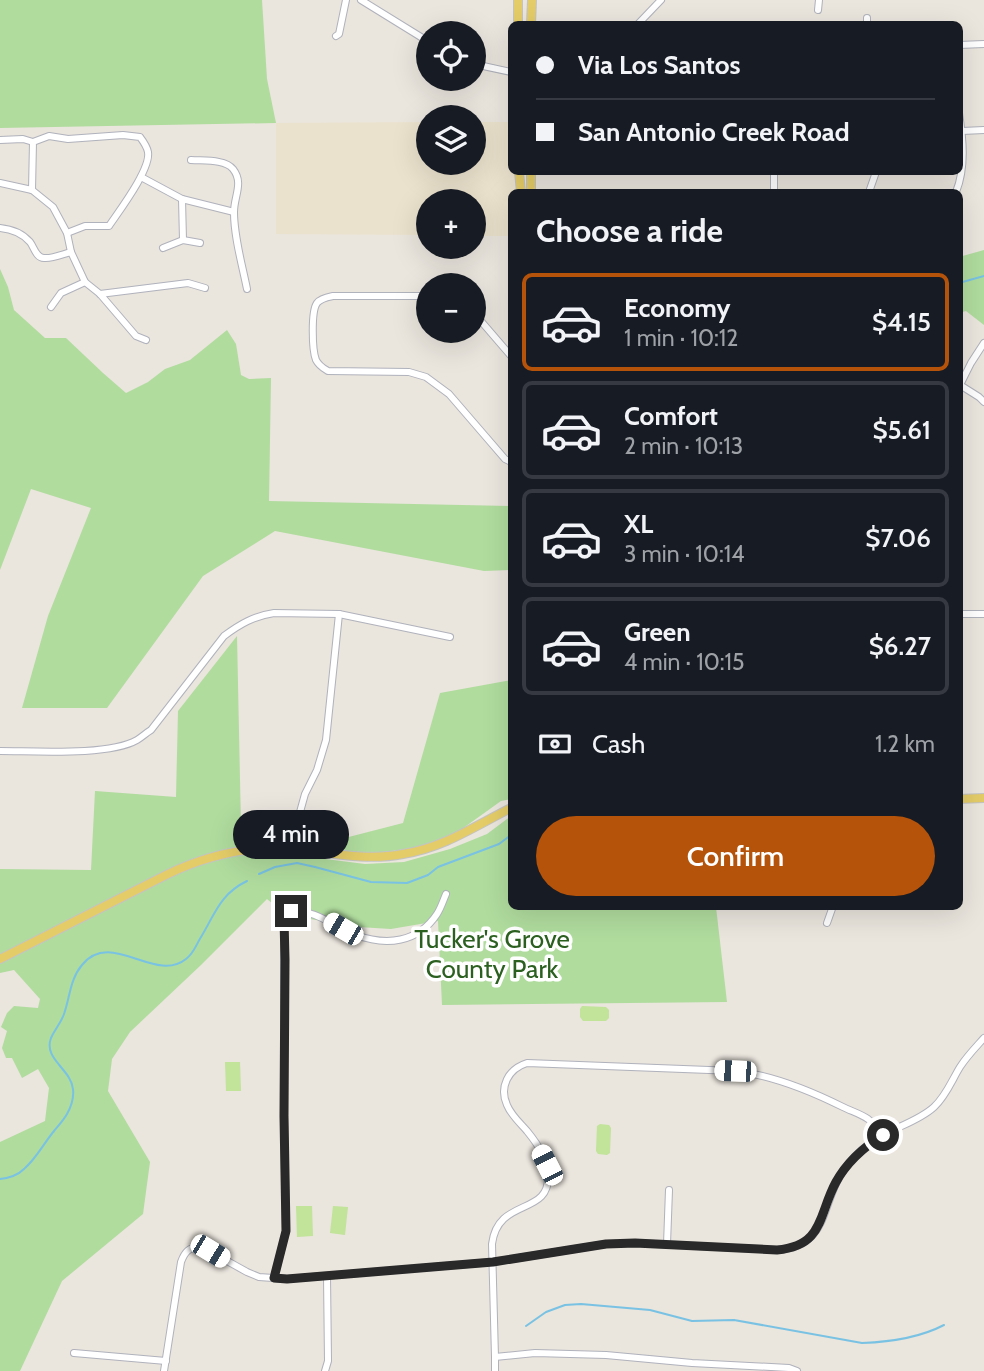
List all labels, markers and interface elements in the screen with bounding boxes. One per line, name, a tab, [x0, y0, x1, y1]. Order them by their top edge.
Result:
map controls	[416, 21, 486, 343]
button: locate	[416, 21, 486, 91]
text: Via Los Santos	[578, 49, 741, 81]
button: layers	[416, 105, 486, 175]
text: San Antonio Creek Road	[578, 116, 850, 148]
button: +	[416, 189, 486, 259]
text: Choose a ride	[536, 211, 723, 250]
button: −	[416, 273, 486, 343]
icon: car	[540, 291, 603, 354]
text: Economy	[624, 292, 730, 324]
text: $4.15	[872, 306, 931, 338]
text: 1 min · 10:12	[624, 324, 738, 352]
icon: car	[540, 399, 603, 462]
text: Comfort	[624, 400, 718, 432]
text: $5.61	[872, 414, 931, 446]
text: 2 min · 10:13	[624, 432, 743, 460]
icon: car	[540, 507, 603, 570]
text: XL	[624, 508, 653, 540]
text: $7.06	[865, 522, 931, 554]
text: 3 min · 10:14	[624, 540, 744, 568]
icon: car	[540, 615, 603, 678]
text: Green	[624, 616, 691, 648]
text: $6.27	[869, 630, 931, 662]
text: 4 min · 10:15	[624, 648, 744, 676]
icon: cash	[536, 725, 574, 763]
text: Cash	[592, 728, 645, 760]
text: 1.2 km	[875, 730, 935, 758]
callout: 4 min	[233, 810, 349, 858]
button: Confirm	[536, 816, 935, 896]
text: 4 min	[262, 820, 320, 848]
route end	[275, 895, 307, 927]
car	[320, 909, 367, 949]
park label: Tucker's Grove County Park	[414, 923, 570, 985]
car	[714, 1060, 757, 1082]
route start	[867, 1119, 899, 1151]
car	[529, 1142, 566, 1188]
car	[187, 1231, 234, 1271]

